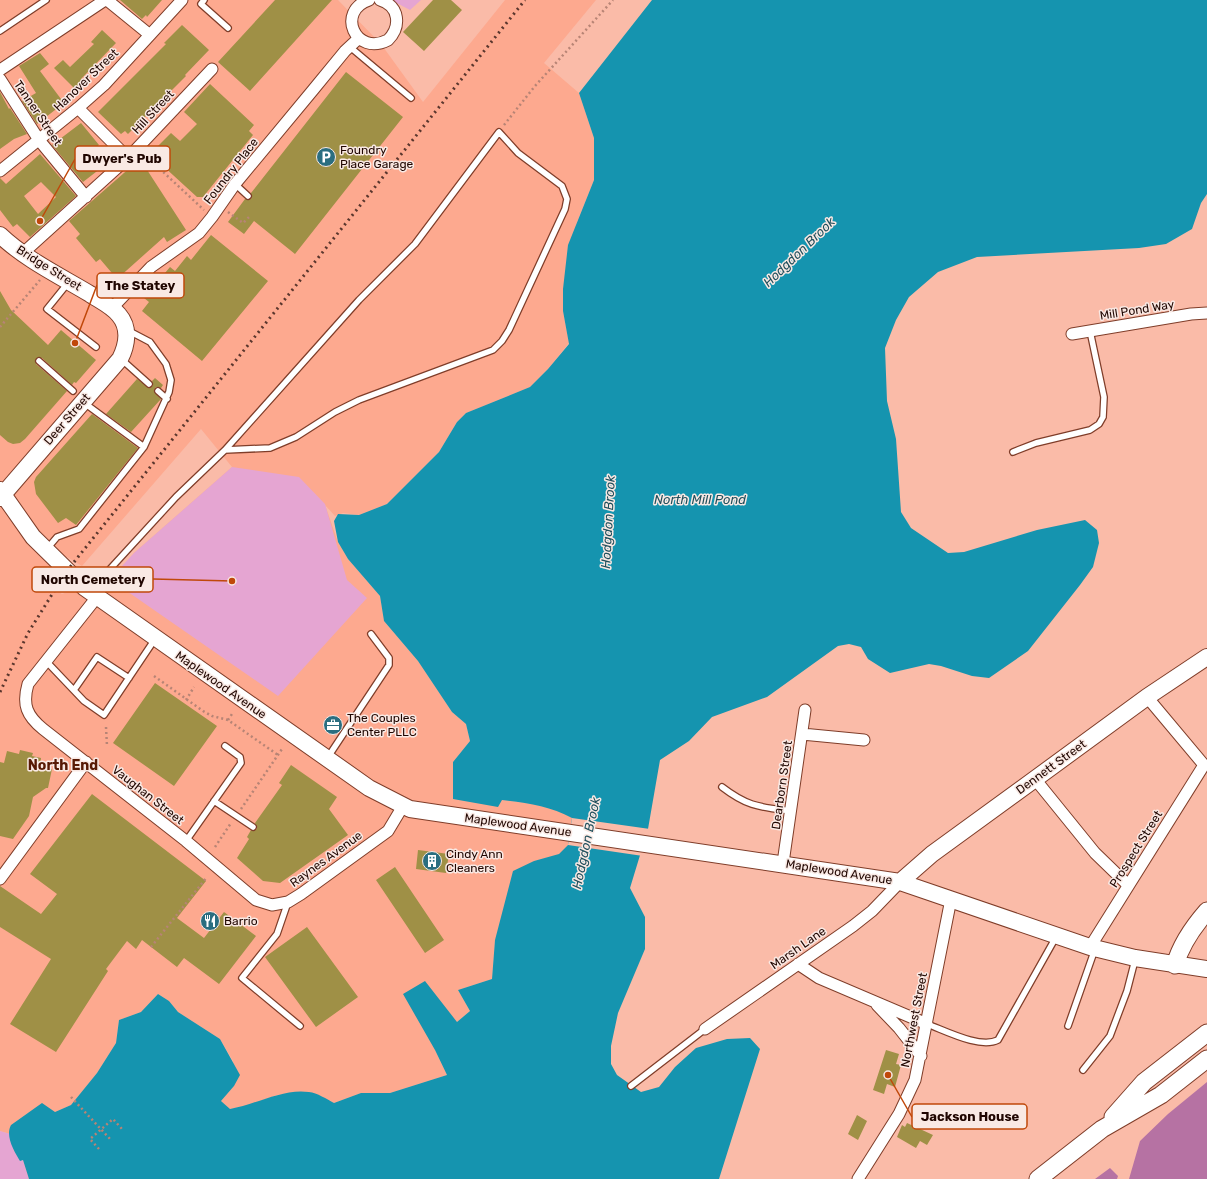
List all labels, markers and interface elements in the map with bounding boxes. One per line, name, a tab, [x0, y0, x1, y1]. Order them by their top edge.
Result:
street label: Hanover Street	[51, 46, 121, 114]
street label: Tanner Street	[11, 78, 65, 149]
street label: Hill Street	[129, 87, 177, 137]
street label: Foundry Place	[201, 135, 261, 207]
place label: Foundry Place Garage	[340, 143, 414, 171]
callout: Dwyer's Pub	[75, 146, 170, 171]
parking icon: Foundry Place Garage	[315, 146, 337, 168]
text: Dwyer's Pub	[82, 151, 162, 166]
water label: Hodgdon Brook	[760, 214, 839, 291]
street label: Bridge Street	[14, 242, 84, 294]
callout: The Statey	[97, 273, 184, 298]
text: The Statey	[105, 278, 175, 293]
street label: Mill Pond Way	[1099, 297, 1176, 323]
street label: Deer Street	[41, 390, 93, 448]
water label: Hodgdon Brook	[598, 475, 619, 569]
water label: North Mill Pond	[654, 492, 746, 507]
callout: North Cemetery	[32, 567, 153, 592]
text: North Cemetery	[41, 572, 145, 587]
street label: Maplewood Avenue	[173, 648, 269, 722]
place label: The Couples Center PLLC	[347, 711, 417, 739]
office icon: The Couples Center PLLC	[322, 714, 344, 736]
street label: Dennett Street	[1013, 737, 1089, 797]
street label: Dearborn Street	[769, 739, 795, 830]
district label: North End	[28, 757, 98, 774]
street label: Vaughan Street	[109, 763, 187, 827]
water label: Hodgdon Brook	[569, 795, 604, 891]
street label: Prospect Street	[1107, 808, 1165, 890]
street label: Maplewood Avenue	[464, 811, 573, 839]
street label: Raynes Avenue	[287, 828, 365, 890]
place label: Cindy Ann Cleaners	[446, 847, 503, 875]
building icon: Cindy Ann Cleaners	[421, 850, 443, 872]
street label: Maplewood Avenue	[785, 857, 894, 887]
restaurant icon: Barrio	[199, 910, 221, 932]
place label: Barrio	[224, 914, 258, 928]
street label: Marsh Lane	[768, 924, 829, 972]
street label: Northwest Street	[898, 971, 930, 1069]
callout: Jackson House	[912, 1104, 1027, 1129]
text: Jackson House	[921, 1109, 1020, 1124]

